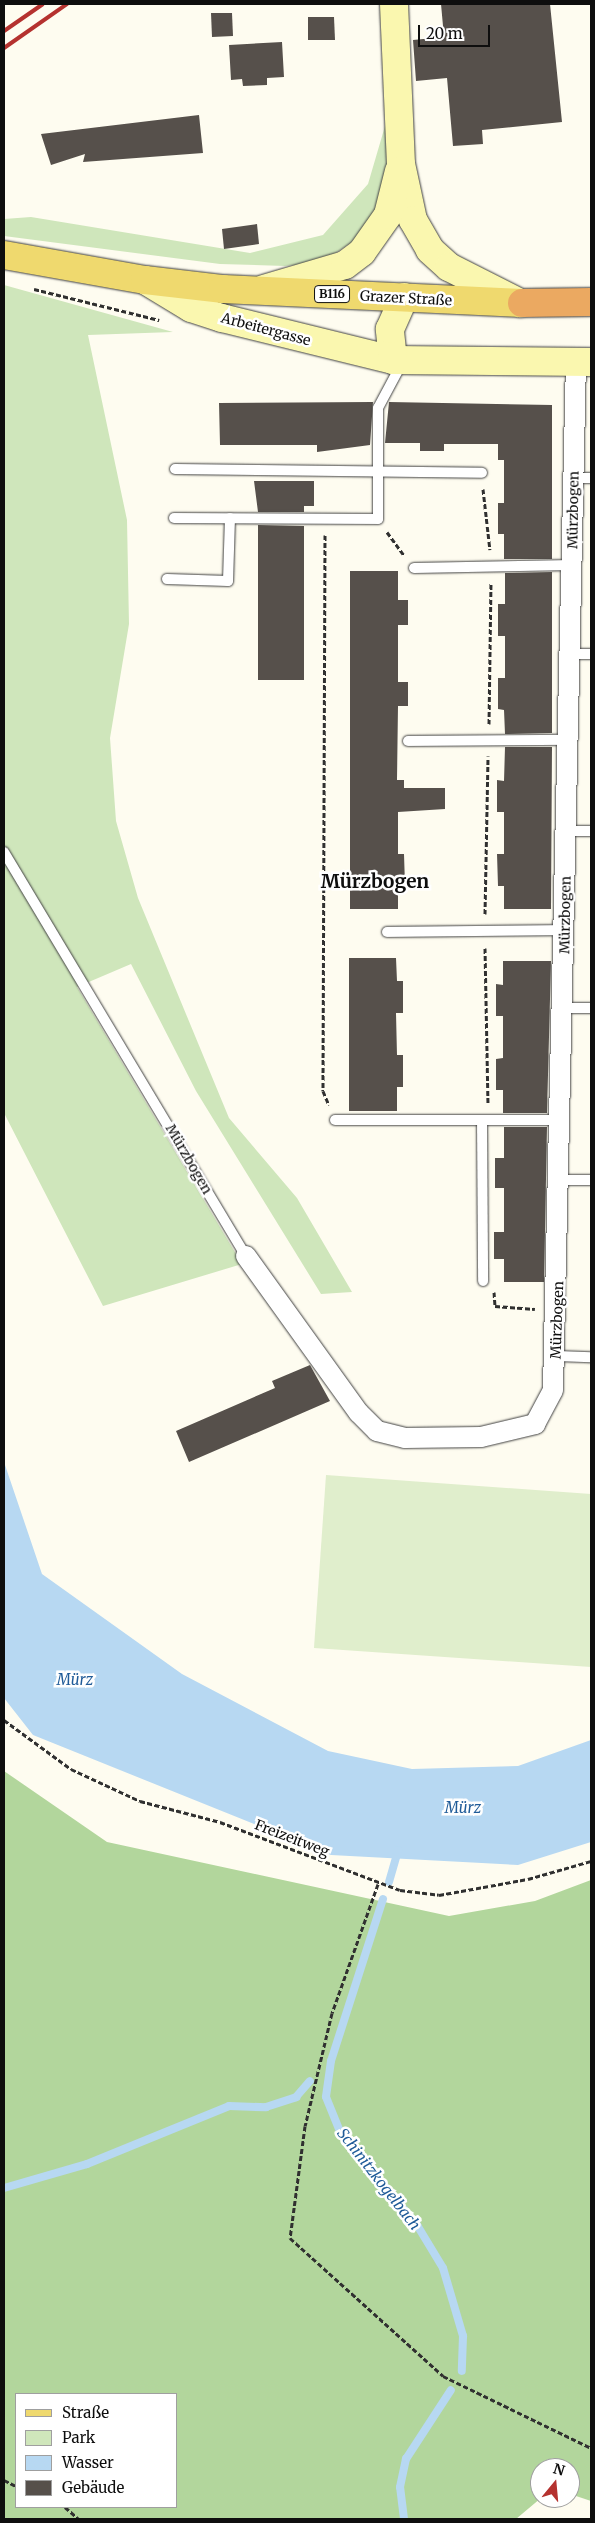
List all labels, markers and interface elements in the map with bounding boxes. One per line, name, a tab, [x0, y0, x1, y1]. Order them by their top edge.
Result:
scale bar	[420, 15, 492, 47]
text: 20 m	[426, 24, 463, 43]
road number: B116	[313, 284, 351, 304]
street label: Grazer Straße	[360, 287, 452, 309]
street label: Arbeitergasse	[219, 309, 313, 349]
street label: Mürzbogen	[564, 471, 582, 549]
district label: Mürzbogen	[321, 871, 429, 893]
street label: Mürzbogen	[556, 876, 574, 954]
street label: Mürzbogen	[162, 1121, 216, 1197]
street label: Mürzbogen	[547, 1281, 567, 1359]
water label: Mürz	[57, 1671, 93, 1689]
water label: Mürz	[445, 1799, 481, 1817]
street label: Freizeitweg	[252, 1816, 332, 1860]
water label: Schinitzkogelbach	[334, 2125, 424, 2233]
legend	[15, 2393, 178, 2508]
text: Straße	[62, 2403, 109, 2422]
text: Park	[62, 2428, 95, 2447]
text: Wasser	[62, 2453, 114, 2472]
north arrow	[530, 2458, 580, 2508]
text: N	[551, 2459, 567, 2480]
text: Gebäude	[62, 2478, 124, 2497]

